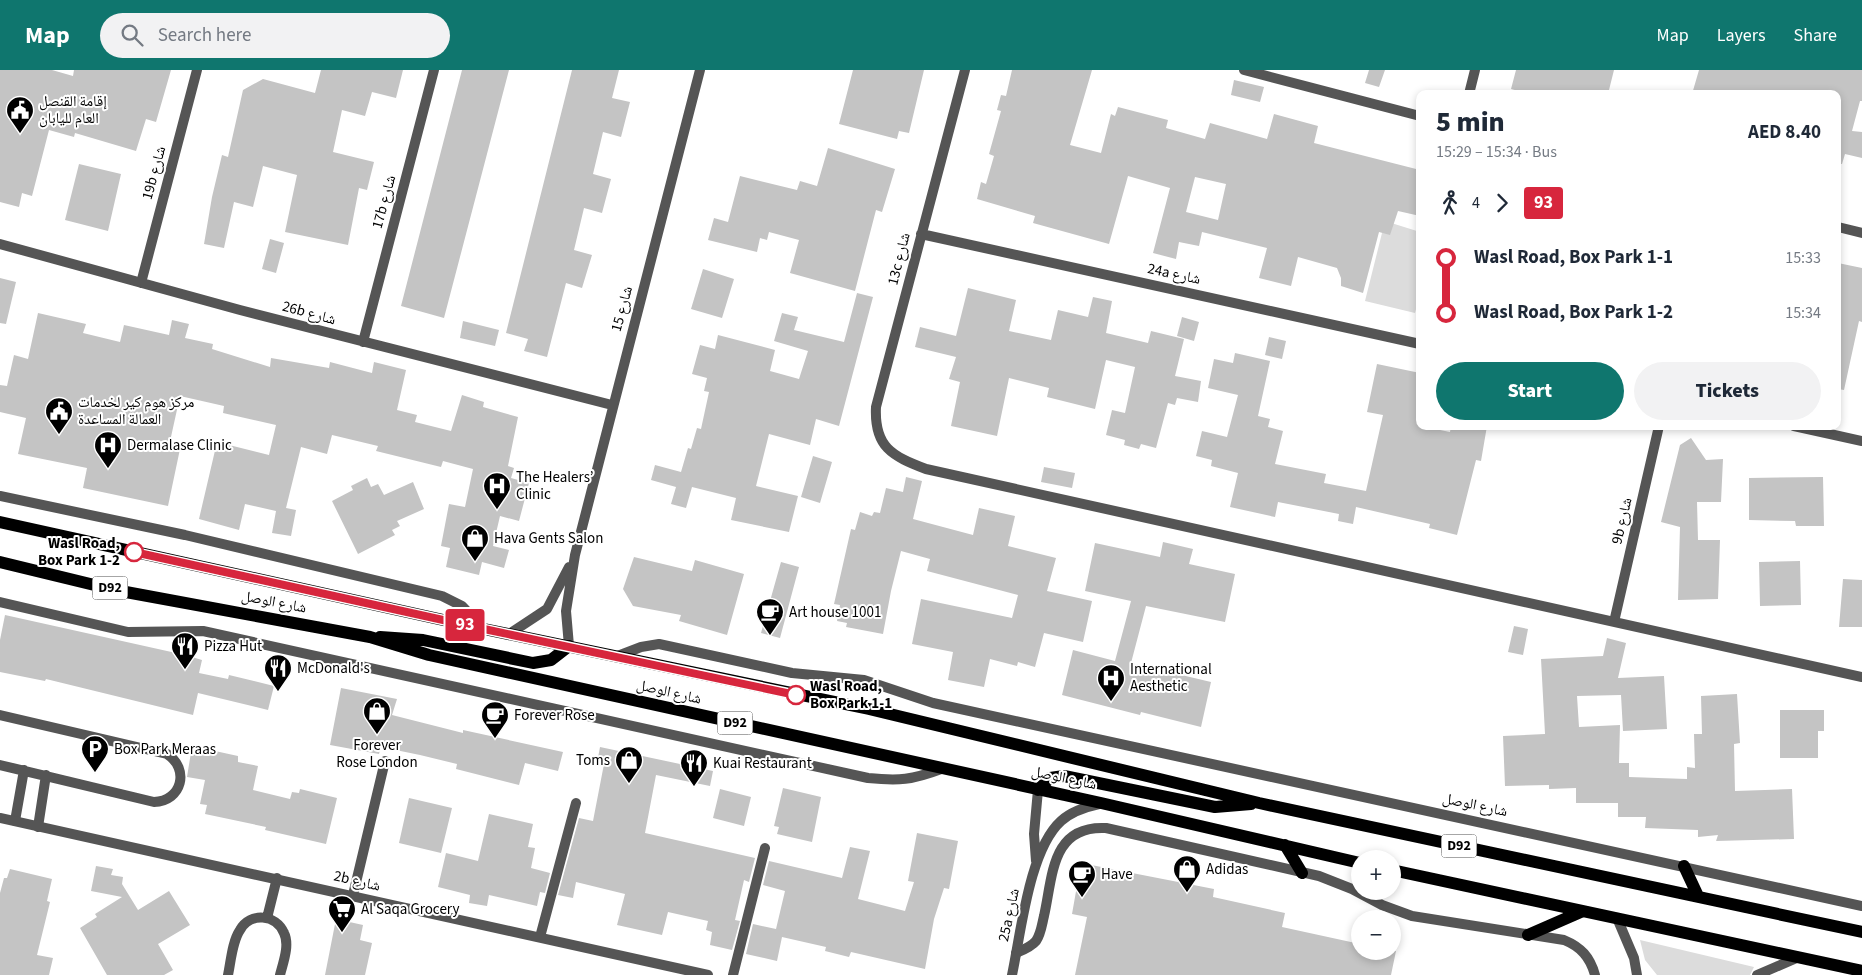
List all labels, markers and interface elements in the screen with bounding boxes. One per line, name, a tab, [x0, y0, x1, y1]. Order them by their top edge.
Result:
search box	[100, 13, 450, 58]
text: Map	[25, 18, 70, 53]
icon: search	[118, 21, 146, 49]
text: Search here	[158, 22, 251, 49]
text: Map	[1657, 23, 1689, 48]
text: Layers	[1717, 23, 1766, 48]
text: Share	[1794, 23, 1837, 48]
place label: إقامة القنصل العام لليابان	[39, 91, 107, 129]
public building icon: إقامة القنصل العام لليابان	[5, 95, 35, 134]
text: 5 min	[1436, 102, 1505, 142]
text: AED 8.40	[1748, 119, 1821, 146]
text: 15:29 – 15:34 · Bus	[1436, 141, 1557, 163]
street label: 19b شارع	[137, 144, 171, 202]
street label: 17b شارع	[367, 173, 401, 231]
icon: walk	[1436, 189, 1464, 217]
icon: forward	[1488, 189, 1516, 217]
text: 93	[1534, 190, 1553, 215]
text: 4	[1472, 192, 1480, 214]
street label: 13c شارع	[882, 230, 916, 287]
text: Wasl Road, Box Park 1-1	[1474, 244, 1673, 271]
text: 15:33	[1785, 247, 1821, 269]
street label: 24a شارع	[1145, 258, 1203, 290]
street label: شارع 15	[606, 284, 638, 334]
street label: 26b شارع	[280, 296, 338, 330]
text: Wasl Road, Box Park 1-2	[1474, 299, 1673, 326]
text: 15:34	[1785, 302, 1821, 324]
button: Start	[1436, 362, 1624, 420]
button: Tickets	[1634, 362, 1821, 420]
place label: مركز هوم كير لخدمات العمالة المساعدة	[78, 392, 195, 430]
public building icon: مركز هوم كير لخدمات العمالة المساعدة	[44, 396, 74, 435]
hospital icon: Dermalase Clinic	[93, 430, 123, 469]
place label: Dermalase Clinic	[127, 435, 232, 456]
place label: The Healers’ Clinic	[516, 467, 594, 505]
hospital icon: The Healers’ Clinic	[482, 471, 512, 510]
street label: 9b شارع	[1606, 495, 1638, 546]
shop icon: Hava Gents Salon	[460, 523, 490, 562]
place label: Hava Gents Salon	[494, 528, 603, 549]
place label: Wasl Road, Box Park 1-2	[38, 533, 120, 571]
marker: Wasl Road, Box Park 1-2	[124, 542, 144, 562]
road number: D92	[92, 576, 128, 600]
street label: شارع الوصل	[240, 585, 308, 619]
cafe icon: Art house 1001	[755, 597, 785, 636]
place label: Art house 1001	[789, 602, 881, 623]
line badge: 93	[442, 609, 488, 641]
text: 93	[455, 612, 475, 637]
restaurant icon: Pizza Hut	[170, 631, 200, 670]
place label: Pizza Hut	[204, 636, 262, 657]
restaurant icon: McDonald's	[263, 653, 293, 692]
place label: McDonald's	[297, 658, 370, 679]
place label: International Aesthetic	[1130, 659, 1212, 697]
hospital icon: International Aesthetic	[1096, 663, 1126, 702]
street label: شارع الوصل	[635, 674, 704, 710]
place label: Wasl Road, Box Park 1-1	[810, 676, 892, 714]
marker: Wasl Road, Box Park 1-1	[786, 685, 806, 705]
shop icon: Forever Rose London	[362, 696, 392, 735]
cafe icon: Forever Rose	[480, 700, 510, 739]
place label: Forever Rose	[514, 705, 595, 726]
road number: D92	[718, 711, 752, 734]
parking icon: Box Park Meraas	[80, 734, 110, 773]
place label: Forever Rose London	[336, 735, 418, 773]
place label: Box Park Meraas	[114, 739, 216, 760]
shop icon: Toms	[614, 745, 644, 784]
restaurant icon: Kuai Restaurant	[679, 748, 709, 787]
place label: Toms	[576, 750, 610, 771]
place label: Kuai Restaurant	[713, 753, 812, 774]
street label: شارع الوصل	[1030, 761, 1099, 795]
street label: شارع الوصل	[1441, 788, 1510, 822]
road number: D92	[1442, 834, 1476, 858]
map controls	[1351, 850, 1401, 960]
button: +	[1351, 850, 1401, 900]
shop icon: Adidas	[1172, 854, 1202, 893]
cafe icon: Have	[1067, 859, 1097, 898]
place label: Adidas	[1206, 859, 1248, 880]
place label: Have	[1101, 864, 1133, 885]
street label: 2b شارع	[332, 865, 383, 897]
street label: 25a شارع	[993, 886, 1025, 944]
supermarket icon: Al Saqa Grocery	[327, 894, 357, 933]
place label: Al Saqa Grocery	[361, 899, 459, 920]
button: −	[1351, 910, 1401, 960]

